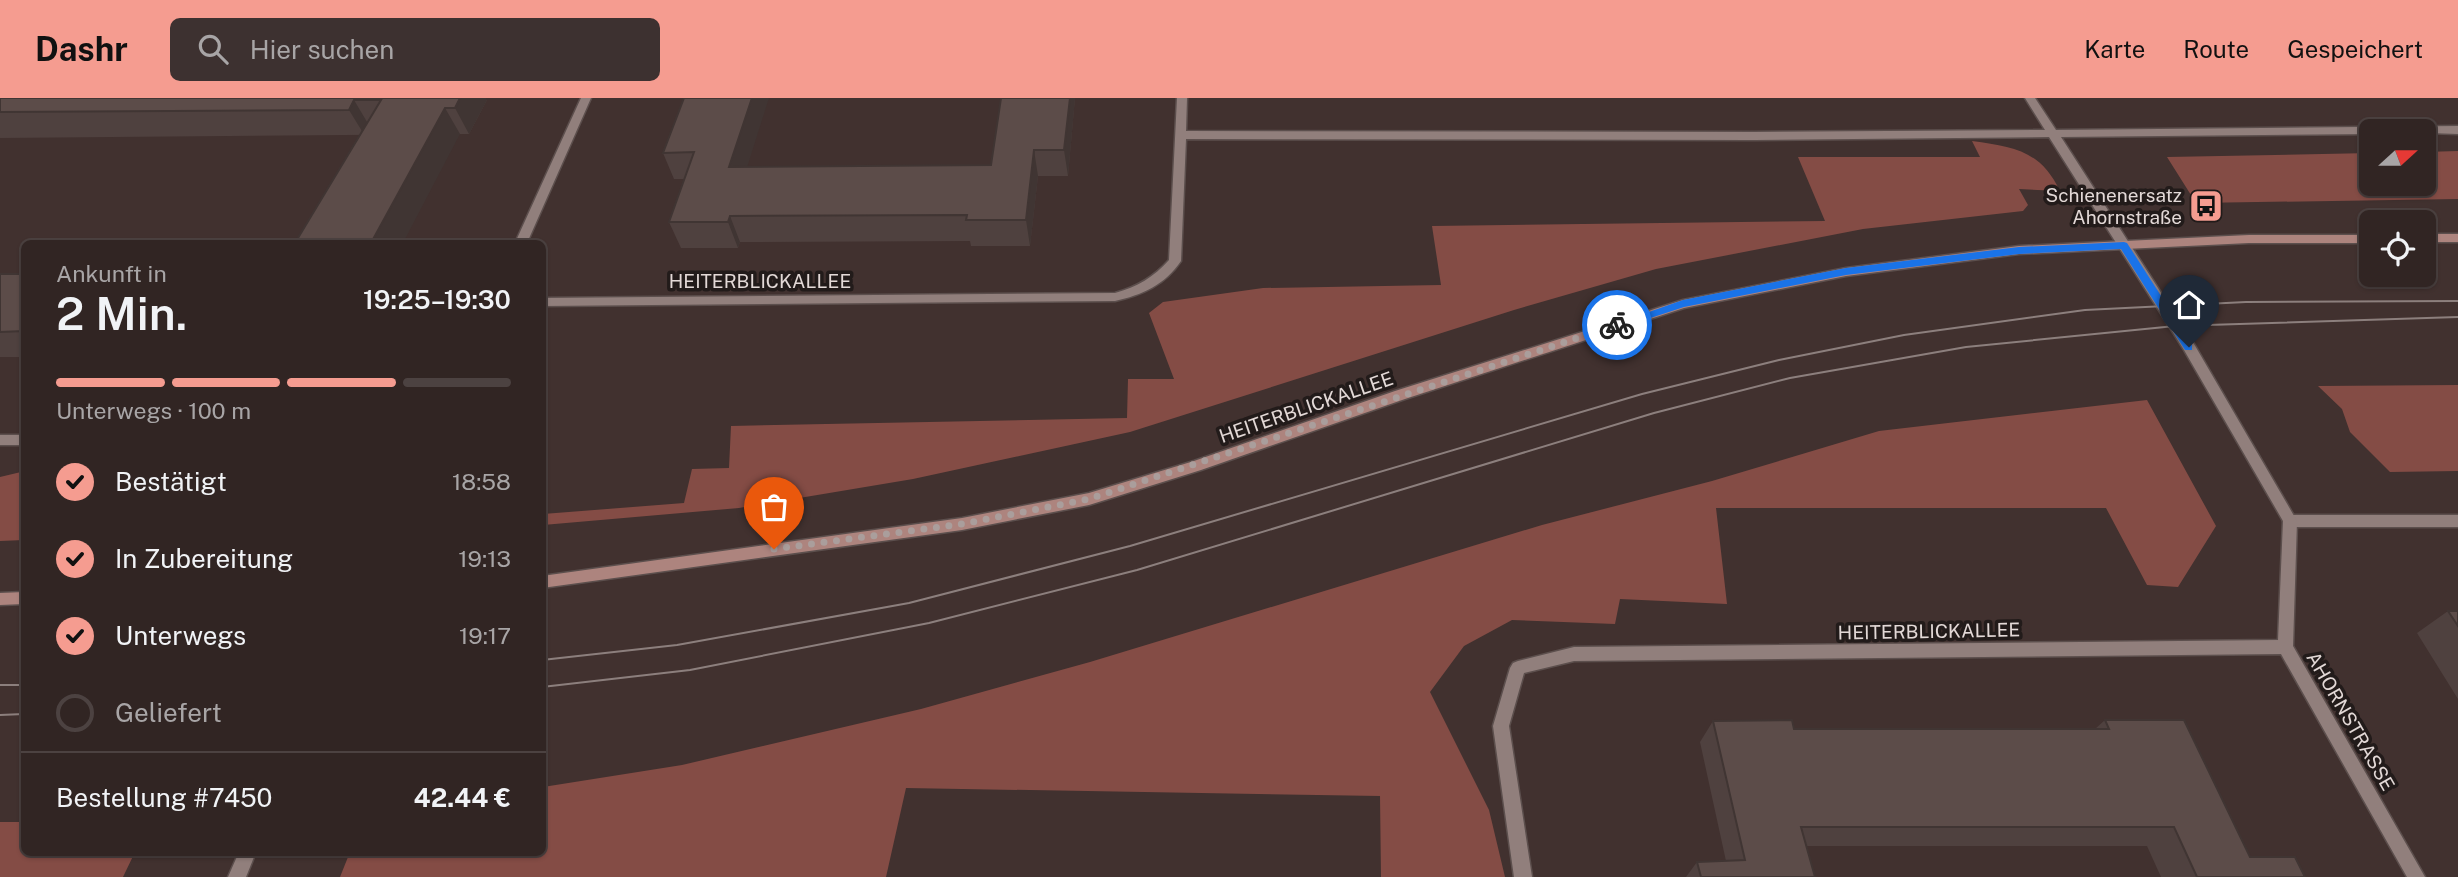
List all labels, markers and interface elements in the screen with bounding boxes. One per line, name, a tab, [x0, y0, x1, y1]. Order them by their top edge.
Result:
search box	[170, 18, 660, 81]
text: Dashr	[35, 30, 128, 68]
icon: search	[194, 30, 232, 68]
text: Hier suchen	[250, 34, 394, 65]
text: Karte	[2084, 35, 2145, 63]
text: Route	[2183, 35, 2249, 63]
text: Gespeichert	[2287, 35, 2423, 63]
north arrow	[2359, 119, 2436, 196]
map controls	[2359, 119, 2436, 287]
place label: Schienenersatz Ahornstraße	[2046, 184, 2182, 228]
bus stop icon: Schienenersatz Ahornstraße	[2187, 187, 2225, 225]
button: locate	[2359, 210, 2436, 287]
text: Ankunft in	[56, 260, 167, 287]
street label: HEITERBLICKALLEE	[669, 270, 851, 292]
pin	[2159, 275, 2219, 347]
text: 19:25–19:30	[363, 284, 511, 315]
text: 2 Min.	[56, 286, 187, 340]
icon: home	[2170, 286, 2208, 324]
courier	[1582, 290, 1652, 360]
icon: bike	[1598, 306, 1636, 344]
street label: HEITERBLICKALLEE	[1216, 367, 1396, 447]
text: Unterwegs · 100 m	[56, 397, 251, 424]
icon: check	[56, 463, 94, 501]
text: Bestätigt	[115, 466, 227, 497]
text: 18:58	[452, 468, 511, 495]
pin	[744, 477, 804, 549]
icon: bag	[755, 488, 793, 526]
icon: check	[56, 540, 94, 578]
text: In Zubereitung	[115, 543, 293, 574]
text: 19:13	[458, 545, 511, 572]
icon: check	[56, 617, 94, 655]
street label: HEITERBLICKALLEE	[1838, 618, 2020, 644]
text: Unterwegs	[115, 620, 246, 651]
text: 19:17	[459, 622, 511, 649]
street label: AHORNSTRASSE	[2302, 648, 2400, 794]
text: Geliefert	[115, 697, 222, 728]
text: Bestellung #7450	[56, 782, 273, 813]
text: 42.44 €	[414, 782, 511, 813]

